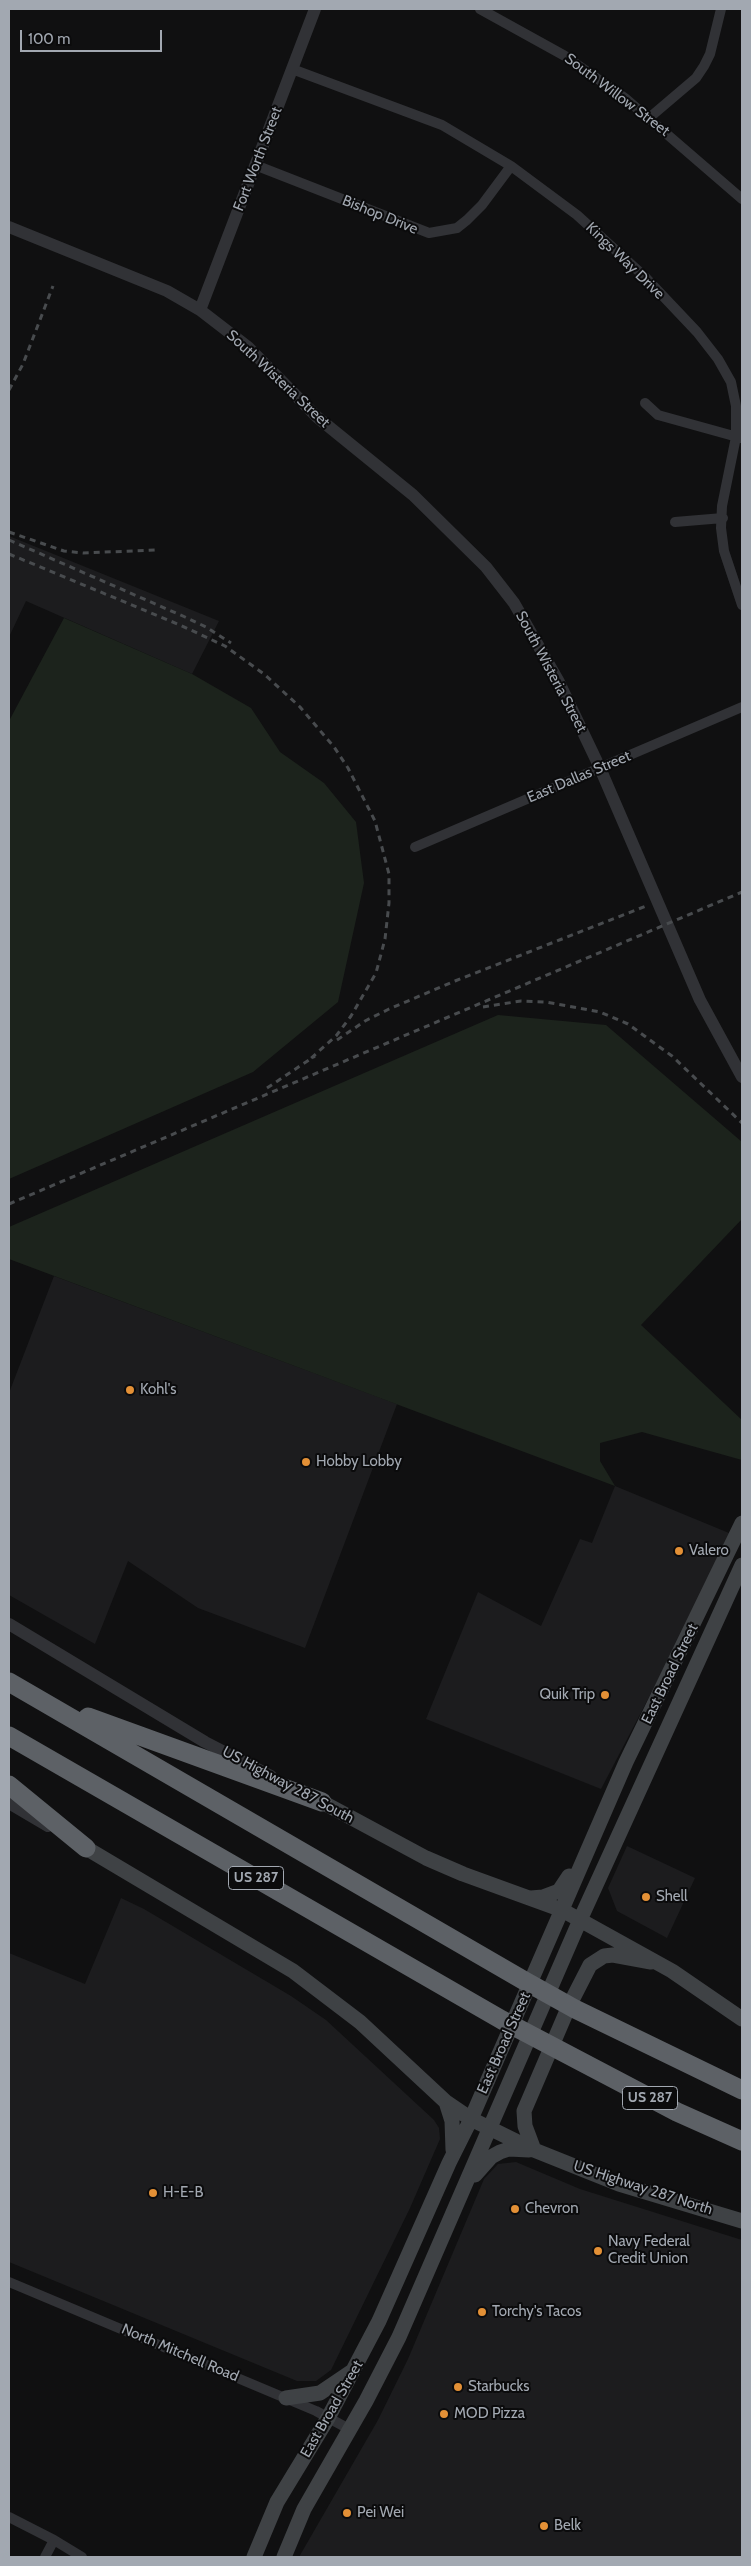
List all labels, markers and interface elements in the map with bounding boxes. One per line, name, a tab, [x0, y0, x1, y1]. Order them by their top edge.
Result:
scale bar	[22, 20, 165, 52]
text: 100 m	[28, 30, 70, 48]
street label: South Willow Street	[561, 50, 673, 140]
street label: Fort Worth Street	[230, 104, 286, 214]
street label: Bishop Drive	[340, 192, 420, 238]
street label: Kings Way Drive	[582, 219, 668, 303]
street label: South Wisteria Street	[223, 327, 333, 431]
street label: South Wisteria Street	[511, 608, 591, 736]
street label: East Dallas Street	[525, 747, 633, 807]
place label: Kohl's	[140, 1381, 176, 1399]
marker: Kohl's	[124, 1384, 136, 1396]
place label: Hobby Lobby	[316, 1453, 402, 1471]
marker: Hobby Lobby	[300, 1456, 312, 1468]
place label: Valero	[689, 1542, 729, 1560]
marker: Valero	[673, 1545, 685, 1557]
street label: East Broad Street	[638, 1621, 702, 1727]
place label: Quik Trip	[539, 1686, 595, 1704]
marker: Quik Trip	[599, 1689, 611, 1701]
street label: US Highway 287 South	[219, 1743, 357, 1827]
road number: US 287	[228, 1866, 284, 1890]
place label: Shell	[656, 1888, 688, 1906]
marker: Shell	[640, 1891, 652, 1903]
street label: East Broad Street	[474, 1989, 534, 2097]
road number: US 287	[622, 2086, 678, 2110]
street label: US Highway 287 North	[571, 2157, 715, 2219]
place label: H-E-B	[163, 2184, 203, 2202]
marker: H-E-B	[147, 2187, 159, 2199]
place label: Chevron	[525, 2200, 579, 2218]
marker: Chevron	[509, 2203, 521, 2215]
place label: Navy Federal Credit Union	[608, 2233, 690, 2268]
marker: Navy Federal Credit Union	[592, 2245, 604, 2257]
place label: Torchy's Tacos	[492, 2303, 581, 2321]
marker: Torchy's Tacos	[476, 2306, 488, 2318]
street label: North Mitchell Road	[119, 2320, 241, 2386]
street label: East Broad Street	[297, 2357, 367, 2461]
place label: Starbucks	[468, 2378, 529, 2396]
marker: Starbucks	[452, 2381, 464, 2393]
place label: MOD Pizza	[454, 2405, 525, 2423]
marker: MOD Pizza	[438, 2408, 450, 2420]
place label: Pei Wei	[357, 2504, 404, 2522]
marker: Pei Wei	[341, 2507, 353, 2519]
place label: Belk	[554, 2517, 581, 2535]
marker: Belk	[538, 2520, 550, 2532]

